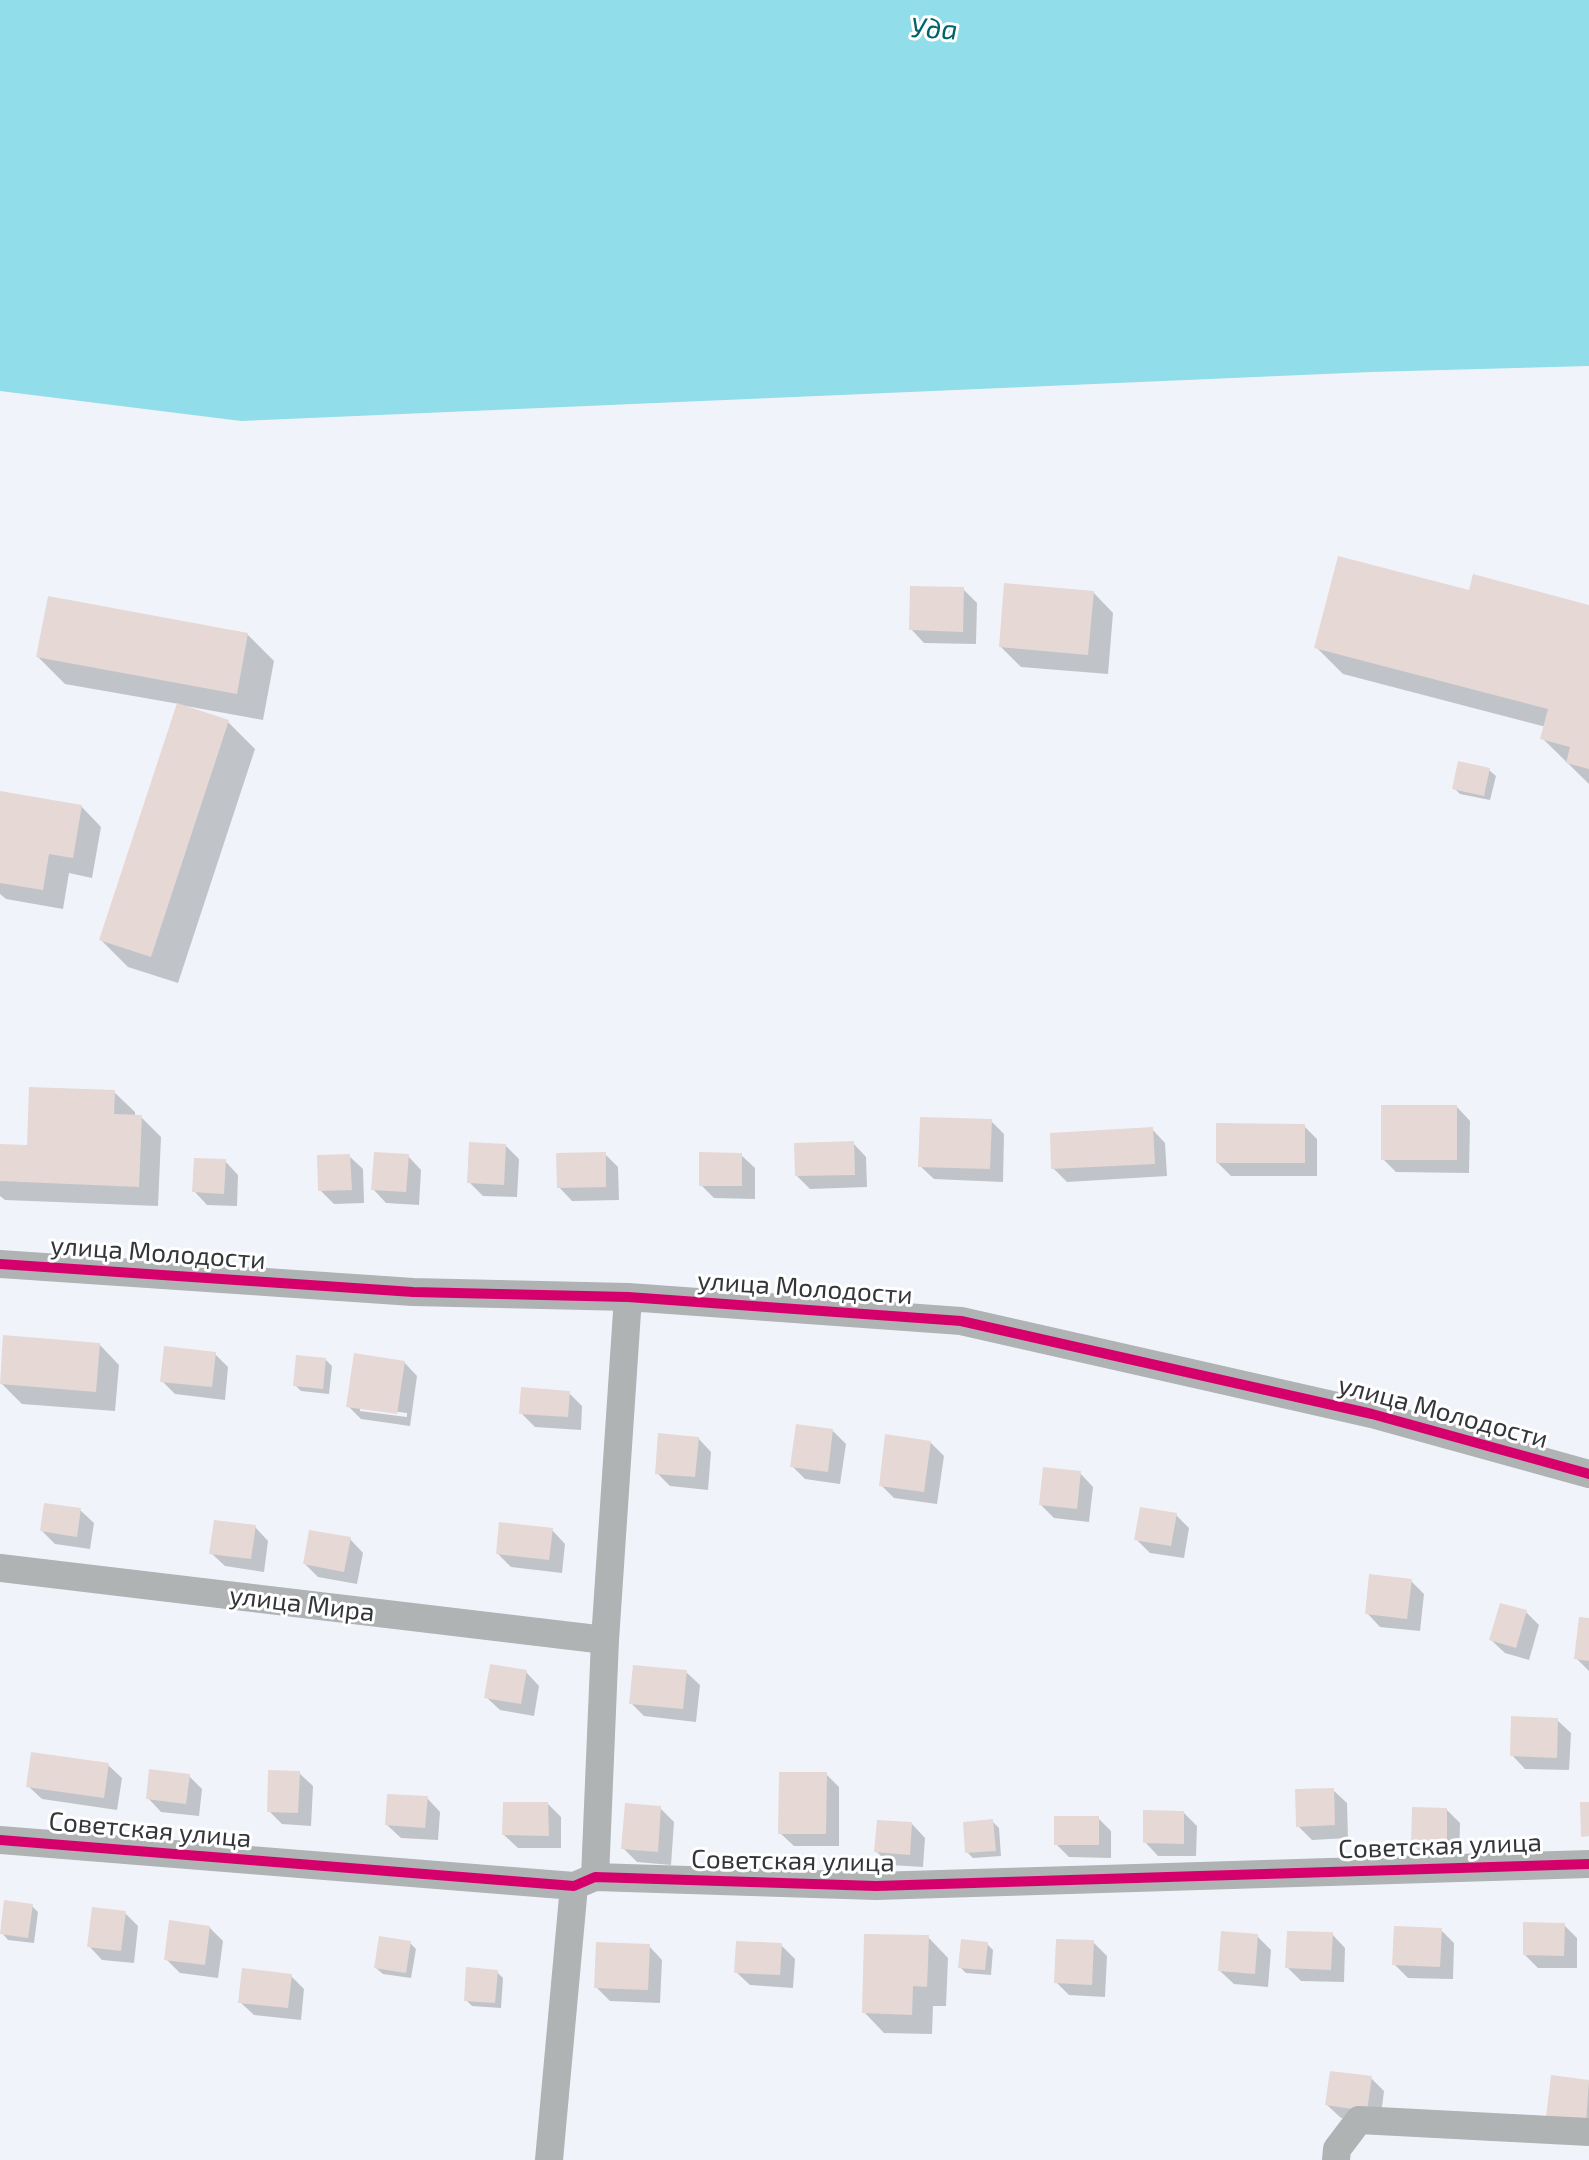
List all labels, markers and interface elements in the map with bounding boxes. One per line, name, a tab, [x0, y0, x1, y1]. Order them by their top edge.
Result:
water label: Уда	[910, 11, 958, 47]
street label: улица Молодости	[49, 1230, 267, 1276]
street label: улица Молодости	[696, 1265, 914, 1311]
street label: улица Молодости	[1335, 1369, 1551, 1455]
street label: улица Мира	[228, 1580, 376, 1628]
street label: Советская улица	[47, 1806, 253, 1854]
street label: Советская улица	[1338, 1827, 1542, 1865]
street label: Советская улица	[691, 1844, 895, 1878]

